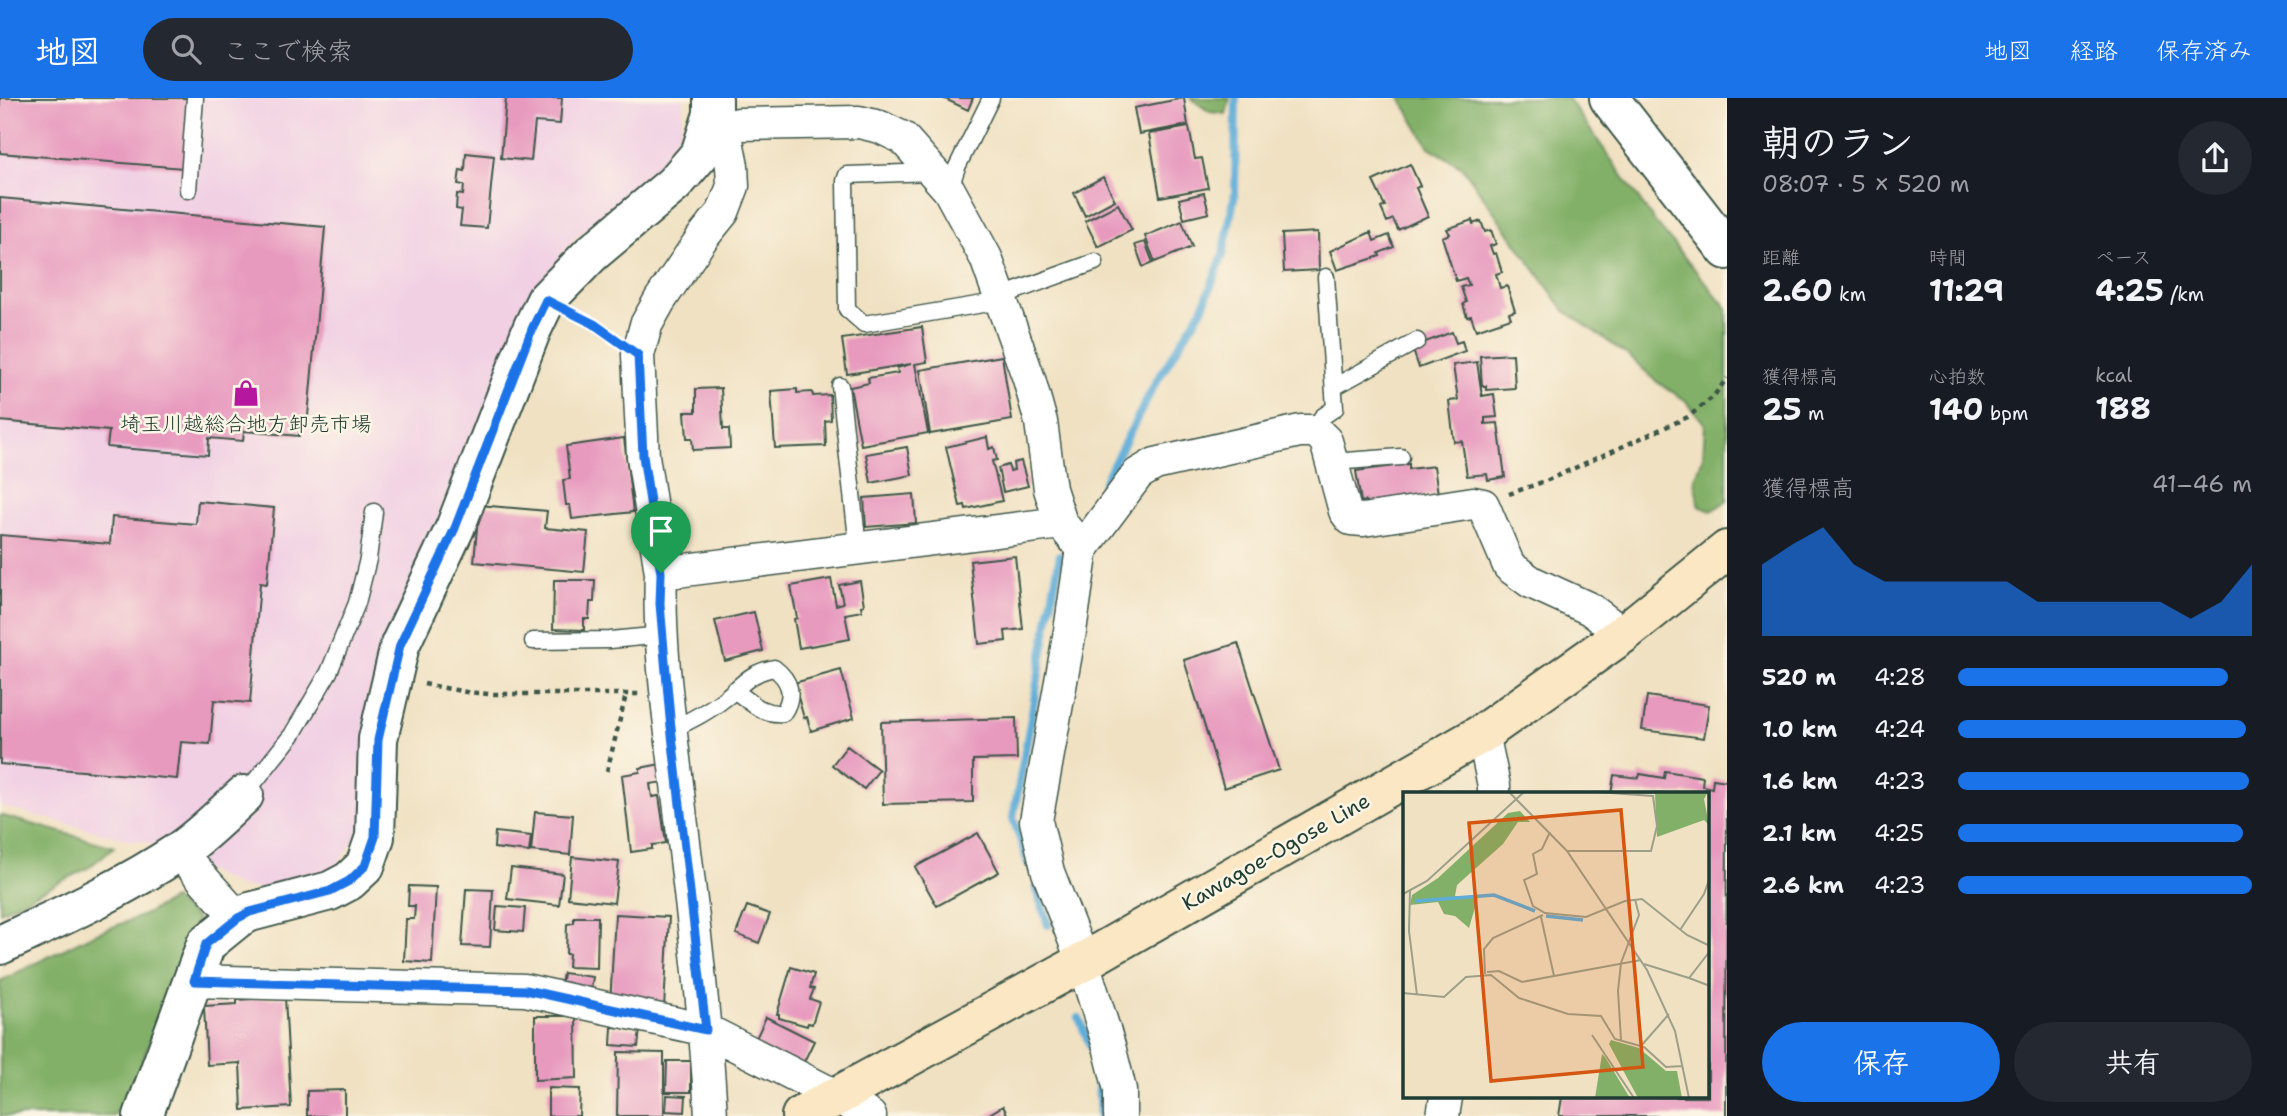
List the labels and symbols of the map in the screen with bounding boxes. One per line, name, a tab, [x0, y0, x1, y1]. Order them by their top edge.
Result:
shop icon: 埼玉川越総合地方卸売市場	[231, 378, 261, 408]
place label: 埼玉川越総合地方卸売市場	[120, 410, 372, 438]
pin	[631, 501, 691, 573]
street label: Kawagoe-Ogose Line	[1177, 787, 1375, 917]
inset map	[1403, 792, 1710, 1098]

